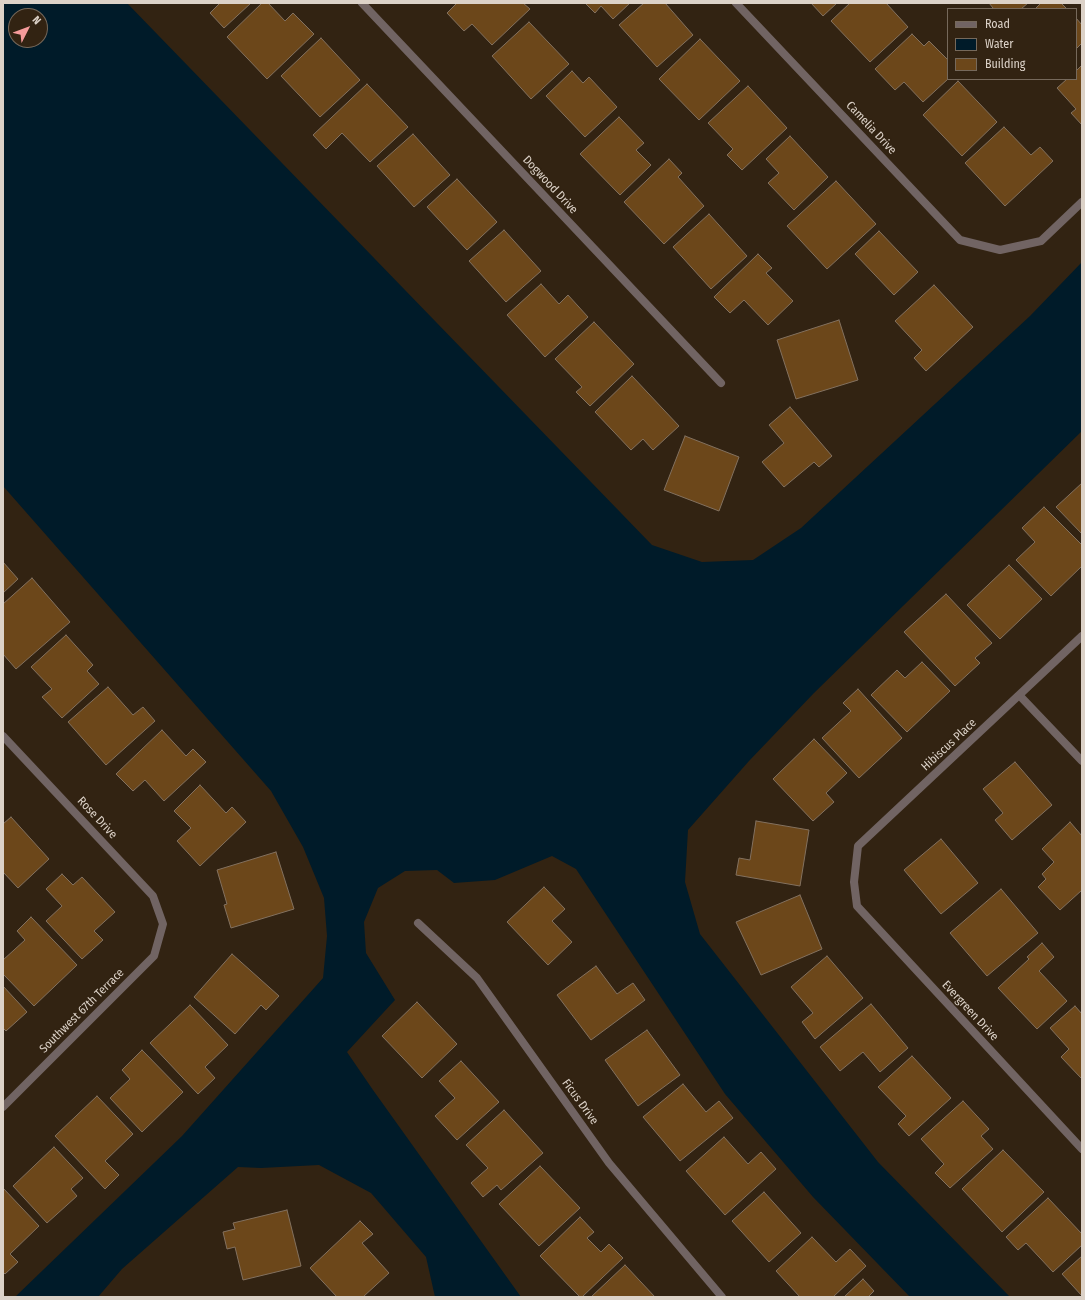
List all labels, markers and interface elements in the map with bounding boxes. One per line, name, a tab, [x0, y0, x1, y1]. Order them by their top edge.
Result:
north arrow	[8, 8, 48, 48]
legend	[947, 8, 1077, 80]
text: N	[30, 14, 44, 27]
text: Road	[985, 17, 1010, 31]
text: Water	[985, 37, 1013, 51]
text: Building	[985, 57, 1025, 71]
street label: Camelia Drive	[843, 98, 899, 158]
street label: Dogwood Drive	[519, 153, 581, 217]
street label: Hibiscus Place	[918, 716, 980, 774]
street label: Rose Drive	[74, 794, 120, 842]
street label: Southwest 67th Terrace	[37, 966, 127, 1056]
street label: Evergreen Drive	[939, 978, 1001, 1044]
street label: Ficus Drive	[559, 1077, 601, 1127]

